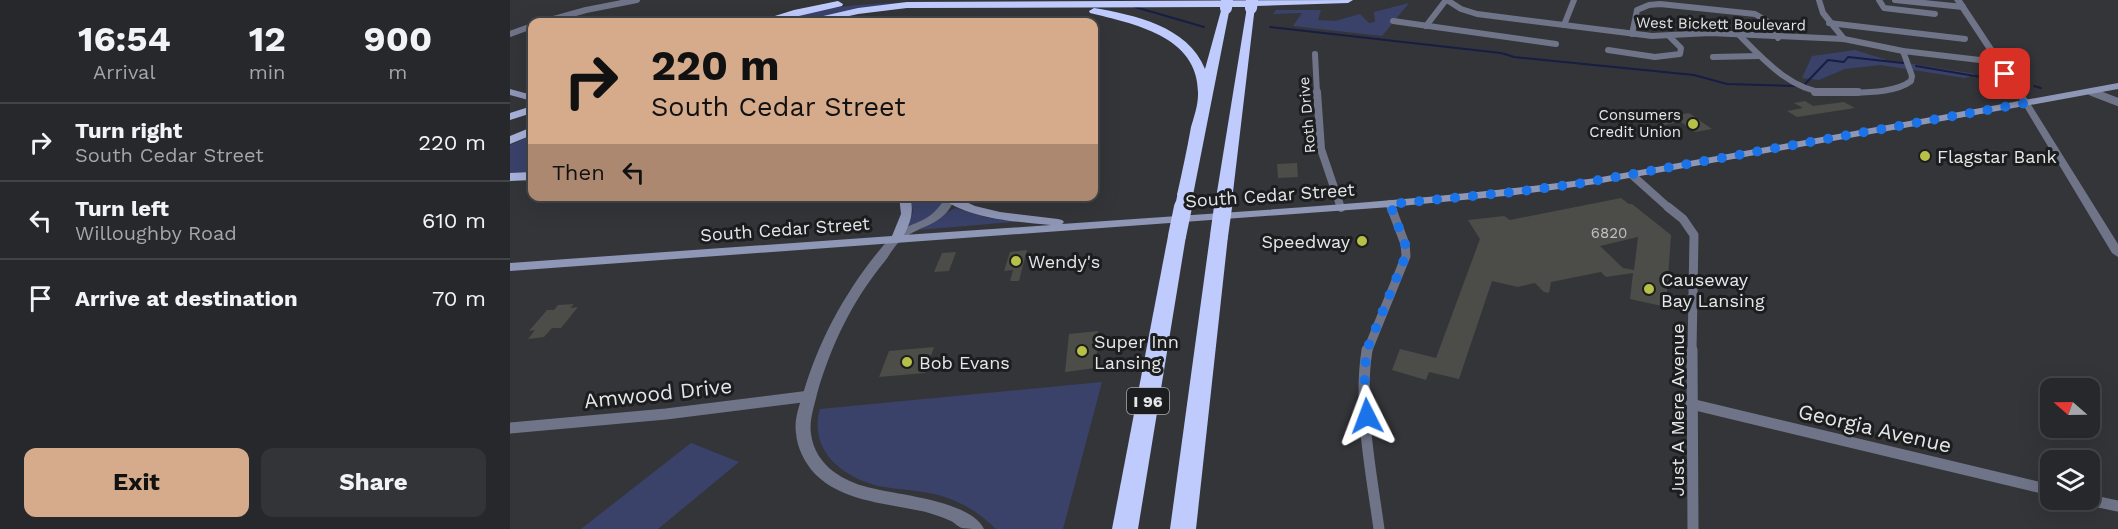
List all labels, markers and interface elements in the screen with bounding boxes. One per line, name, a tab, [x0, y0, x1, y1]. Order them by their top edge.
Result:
street label: West Bickett Boulevard	[1636, 14, 1806, 34]
text: 16:54	[78, 18, 171, 60]
text: 12	[249, 18, 286, 60]
text: 900	[364, 18, 432, 60]
text: 220 m	[651, 41, 780, 90]
icon: right	[552, 42, 630, 120]
pin	[1979, 48, 2030, 99]
icon: arrive	[1988, 57, 2021, 90]
text: Arrival	[93, 60, 156, 84]
text: min	[249, 60, 286, 84]
text: m	[388, 60, 407, 84]
street label: Roth Drive	[1295, 76, 1319, 154]
text: South Cedar Street	[651, 91, 906, 123]
place label: Consumers Credit Union	[1589, 106, 1681, 141]
marker: Consumers Credit Union	[1686, 117, 1700, 131]
text: Turn right	[75, 118, 182, 143]
icon: right	[24, 126, 57, 159]
text: 220 m	[418, 130, 486, 155]
text: South Cedar Street	[75, 143, 264, 167]
place label: Flagstar Bank	[1937, 146, 2057, 167]
marker: Flagstar Bank	[1918, 149, 1932, 163]
icon: left	[617, 156, 650, 189]
text: Then	[552, 160, 605, 185]
street label: South Cedar Street	[1185, 179, 1356, 211]
text: Turn left	[75, 196, 169, 221]
icon: left	[24, 204, 57, 237]
text: 610 m	[422, 208, 486, 233]
street label: South Cedar Street	[700, 213, 871, 245]
text: Willoughby Road	[75, 221, 237, 245]
house number: 6820	[1591, 224, 1627, 242]
place label: Speedway	[1261, 231, 1351, 252]
marker: Speedway	[1355, 234, 1369, 248]
place label: Wendy's	[1028, 251, 1100, 272]
marker: Wendy's	[1009, 254, 1023, 268]
place label: Causeway Bay Lansing	[1661, 269, 1765, 311]
icon: arrive	[24, 282, 57, 315]
marker: Causeway Bay Lansing	[1642, 282, 1656, 296]
text: Arrive at destination	[75, 286, 298, 311]
text: 70 m	[432, 286, 486, 311]
street label: Just A Mere Avenue	[1667, 323, 1688, 497]
place label: Super Inn Lansing	[1094, 331, 1179, 373]
marker: Super Inn Lansing	[1075, 344, 1089, 358]
place label: Bob Evans	[919, 352, 1010, 373]
marker: Bob Evans	[900, 355, 914, 369]
street label: Amwood Drive	[583, 373, 733, 413]
north arrow	[2040, 378, 2100, 438]
map controls	[2040, 378, 2100, 510]
position arrow	[1335, 384, 1399, 448]
road number: I 96	[1127, 388, 1169, 414]
street label: Georgia Avenue	[1796, 398, 1954, 458]
button: Exit	[24, 448, 249, 517]
button: Share	[261, 448, 486, 517]
button: layers	[2040, 450, 2100, 510]

